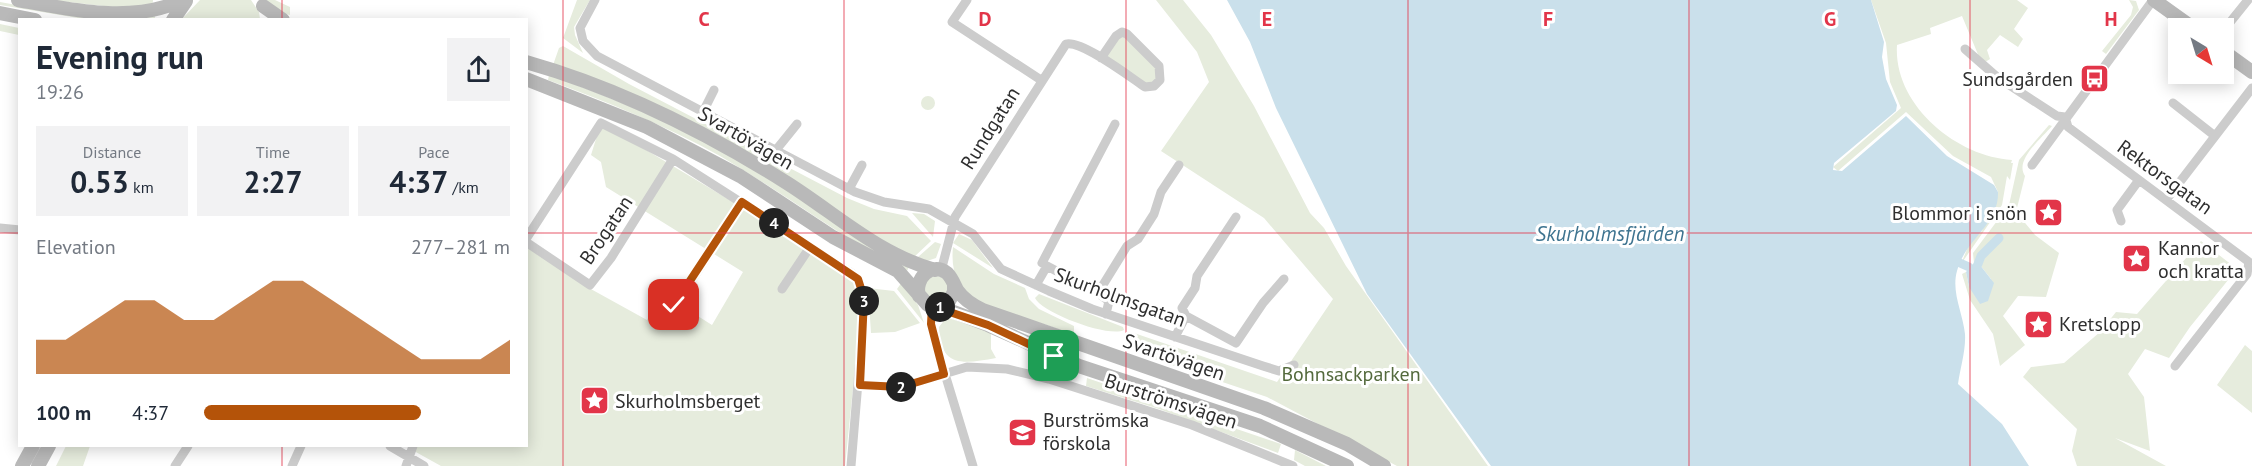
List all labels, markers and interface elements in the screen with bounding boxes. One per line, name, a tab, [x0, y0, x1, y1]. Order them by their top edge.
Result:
text: C	[698, 6, 710, 32]
text: D	[979, 6, 992, 32]
text: E	[1262, 6, 1272, 32]
text: F	[1543, 6, 1553, 32]
text: G	[1824, 6, 1836, 32]
text: H	[2104, 6, 2118, 32]
north arrow	[2168, 18, 2234, 84]
map controls	[2168, 18, 2234, 84]
text: Evening run	[36, 35, 204, 78]
button: share	[447, 38, 510, 101]
bus stop icon: Sundsgården	[2078, 63, 2110, 95]
place label: Sundsgården	[1962, 66, 2073, 92]
text: 19:26	[36, 79, 84, 105]
street label: Rundgatan	[954, 82, 1026, 174]
street label: Svartövägen	[694, 100, 798, 176]
street label: Rektorsgatan	[2112, 134, 2218, 220]
text: Distance	[83, 142, 141, 162]
text: Time	[256, 142, 290, 162]
text: Pace	[418, 142, 450, 162]
text: 0.53	[70, 162, 129, 201]
text: 2:27	[243, 162, 303, 201]
text: 4:37	[389, 162, 448, 201]
text: km	[129, 177, 154, 197]
text: /km	[448, 177, 479, 197]
street label: Brogatan	[574, 191, 638, 269]
place icon: Blommor i snön	[2032, 197, 2064, 229]
place label: Blommor i snön	[1892, 200, 2027, 226]
pin: 4	[759, 208, 789, 238]
text: 4	[769, 213, 779, 233]
water label: Skurholmsfjärden	[1536, 220, 1684, 247]
text: Elevation	[36, 234, 116, 260]
text: 277–281 m	[411, 234, 510, 260]
place label: Kannor och kratta	[2158, 235, 2244, 284]
place icon: Kannor och kratta	[2121, 243, 2153, 275]
street label: Skurholmsgatan	[1051, 261, 1189, 333]
pin	[648, 279, 699, 330]
pin: 3	[849, 286, 879, 316]
icon: check	[657, 288, 690, 321]
text: 3	[859, 291, 869, 311]
pin: 1	[925, 292, 955, 322]
text: 1	[935, 297, 945, 317]
place icon: Kretslopp	[2022, 308, 2054, 340]
place label: Kretslopp	[2059, 311, 2141, 337]
street label: Svartövägen	[1120, 327, 1228, 387]
pin	[1028, 330, 1079, 381]
icon: arrive	[1037, 339, 1070, 372]
park label: Bohnsackparken	[1281, 361, 1421, 387]
street label: Burströmsvägen	[1101, 367, 1241, 435]
pin: 2	[886, 372, 916, 402]
text: 2	[896, 377, 906, 397]
place icon: Skurholmsberget	[578, 385, 610, 417]
place label: Skurholmsberget	[615, 388, 761, 414]
text: 100 m	[36, 400, 91, 426]
text: 4:37	[132, 400, 169, 426]
place label: Burströmska förskola	[1043, 407, 1149, 456]
school or university icon: Burströmska förskola	[1006, 416, 1038, 448]

